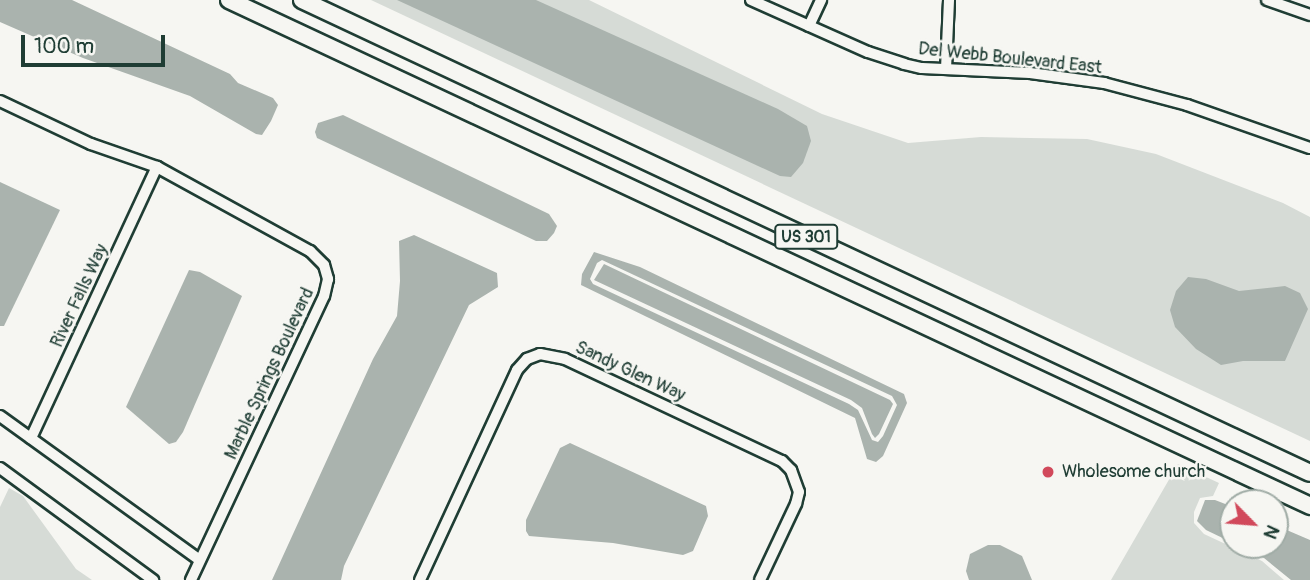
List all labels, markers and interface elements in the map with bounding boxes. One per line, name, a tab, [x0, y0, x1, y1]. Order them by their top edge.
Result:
scale bar	[24, 21, 168, 65]
text: 100 m	[34, 33, 94, 60]
street label: Del Webb Boulevard East	[917, 39, 1103, 79]
road number: US 301	[773, 224, 839, 249]
street label: River Falls Way	[47, 241, 113, 351]
street label: Marble Springs Boulevard	[221, 285, 319, 463]
street label: Sandy Glen Way	[572, 337, 688, 407]
place label: Wholesome church	[1062, 461, 1205, 483]
marker: Wholesome church	[1040, 464, 1056, 480]
north arrow	[1219, 489, 1289, 559]
text: N	[1258, 521, 1285, 543]

